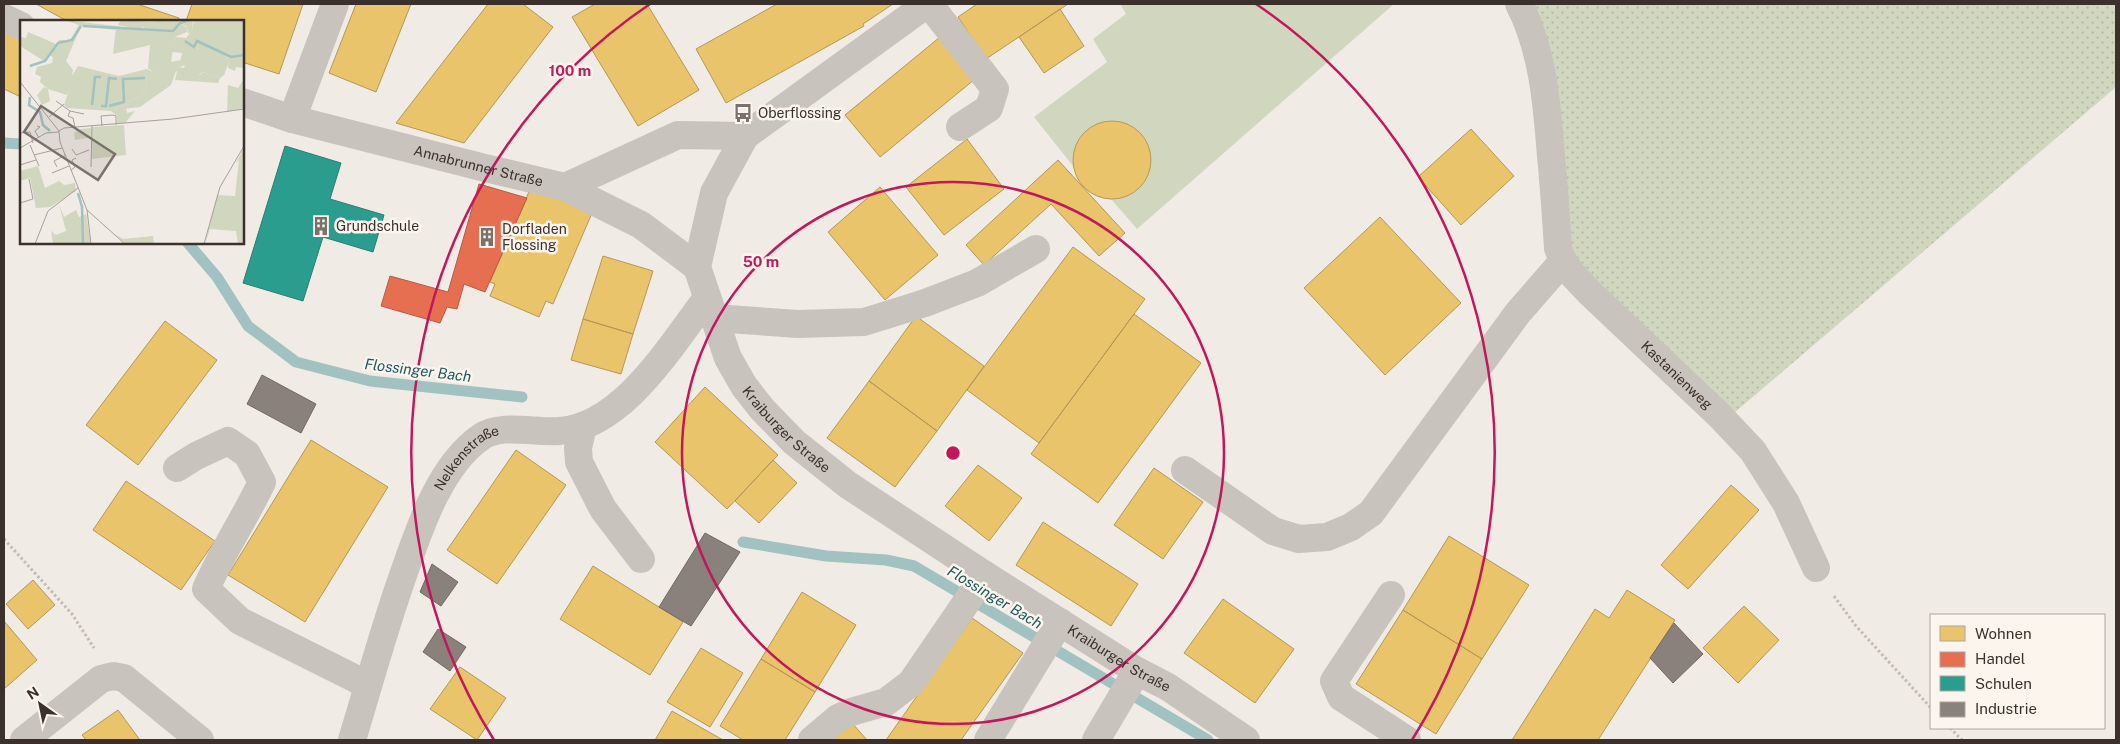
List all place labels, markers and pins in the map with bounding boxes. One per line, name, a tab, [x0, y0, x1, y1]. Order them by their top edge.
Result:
bus stop icon: Oberflossing	[732, 102, 754, 124]
place label: Oberflossing	[758, 105, 842, 121]
building icon: Grundschule	[310, 215, 332, 237]
place label: Grundschule	[336, 218, 419, 234]
place label: Dorfladen Flossing	[502, 221, 567, 253]
building icon: Dorfladen Flossing	[476, 226, 498, 248]
centre of rings	[944, 444, 962, 462]

